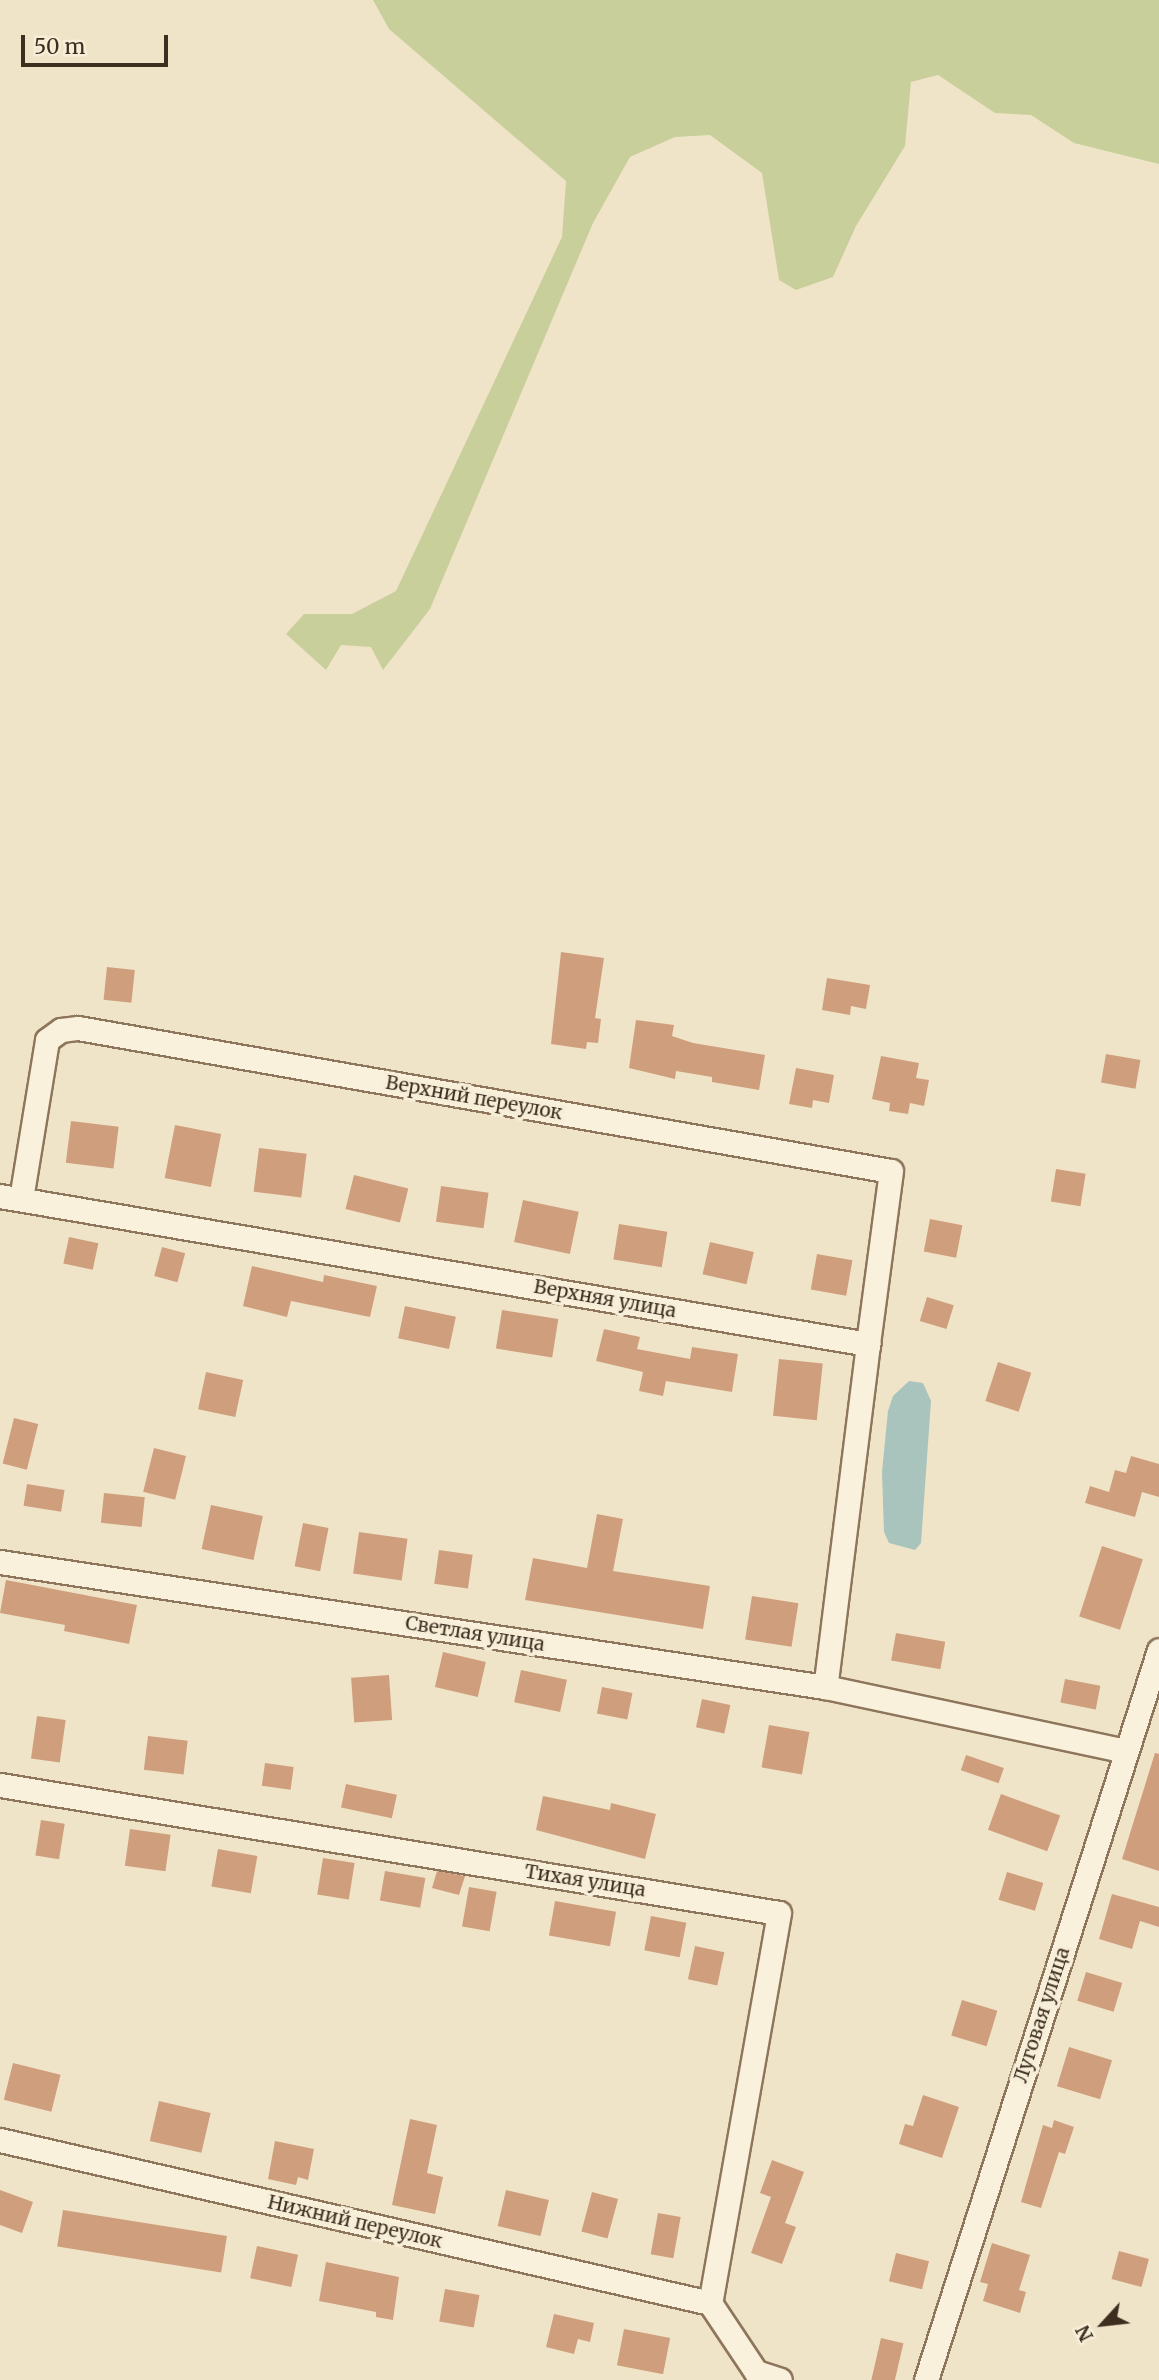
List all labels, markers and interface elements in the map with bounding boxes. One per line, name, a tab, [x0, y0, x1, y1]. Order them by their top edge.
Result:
scale bar	[24, 21, 172, 65]
text: 50 m	[34, 33, 85, 60]
street label: Верхний переулок	[384, 1071, 564, 1125]
street label: Верхняя улица	[532, 1275, 678, 1323]
street label: Светлая улица	[404, 1612, 546, 1656]
street label: Тихая улица	[523, 1860, 647, 1902]
street label: Луговая улица	[1009, 1944, 1075, 2086]
street label: Нижний переулок	[265, 2191, 445, 2253]
north arrow	[1068, 2289, 1138, 2359]
text: N	[1070, 2321, 1098, 2346]

